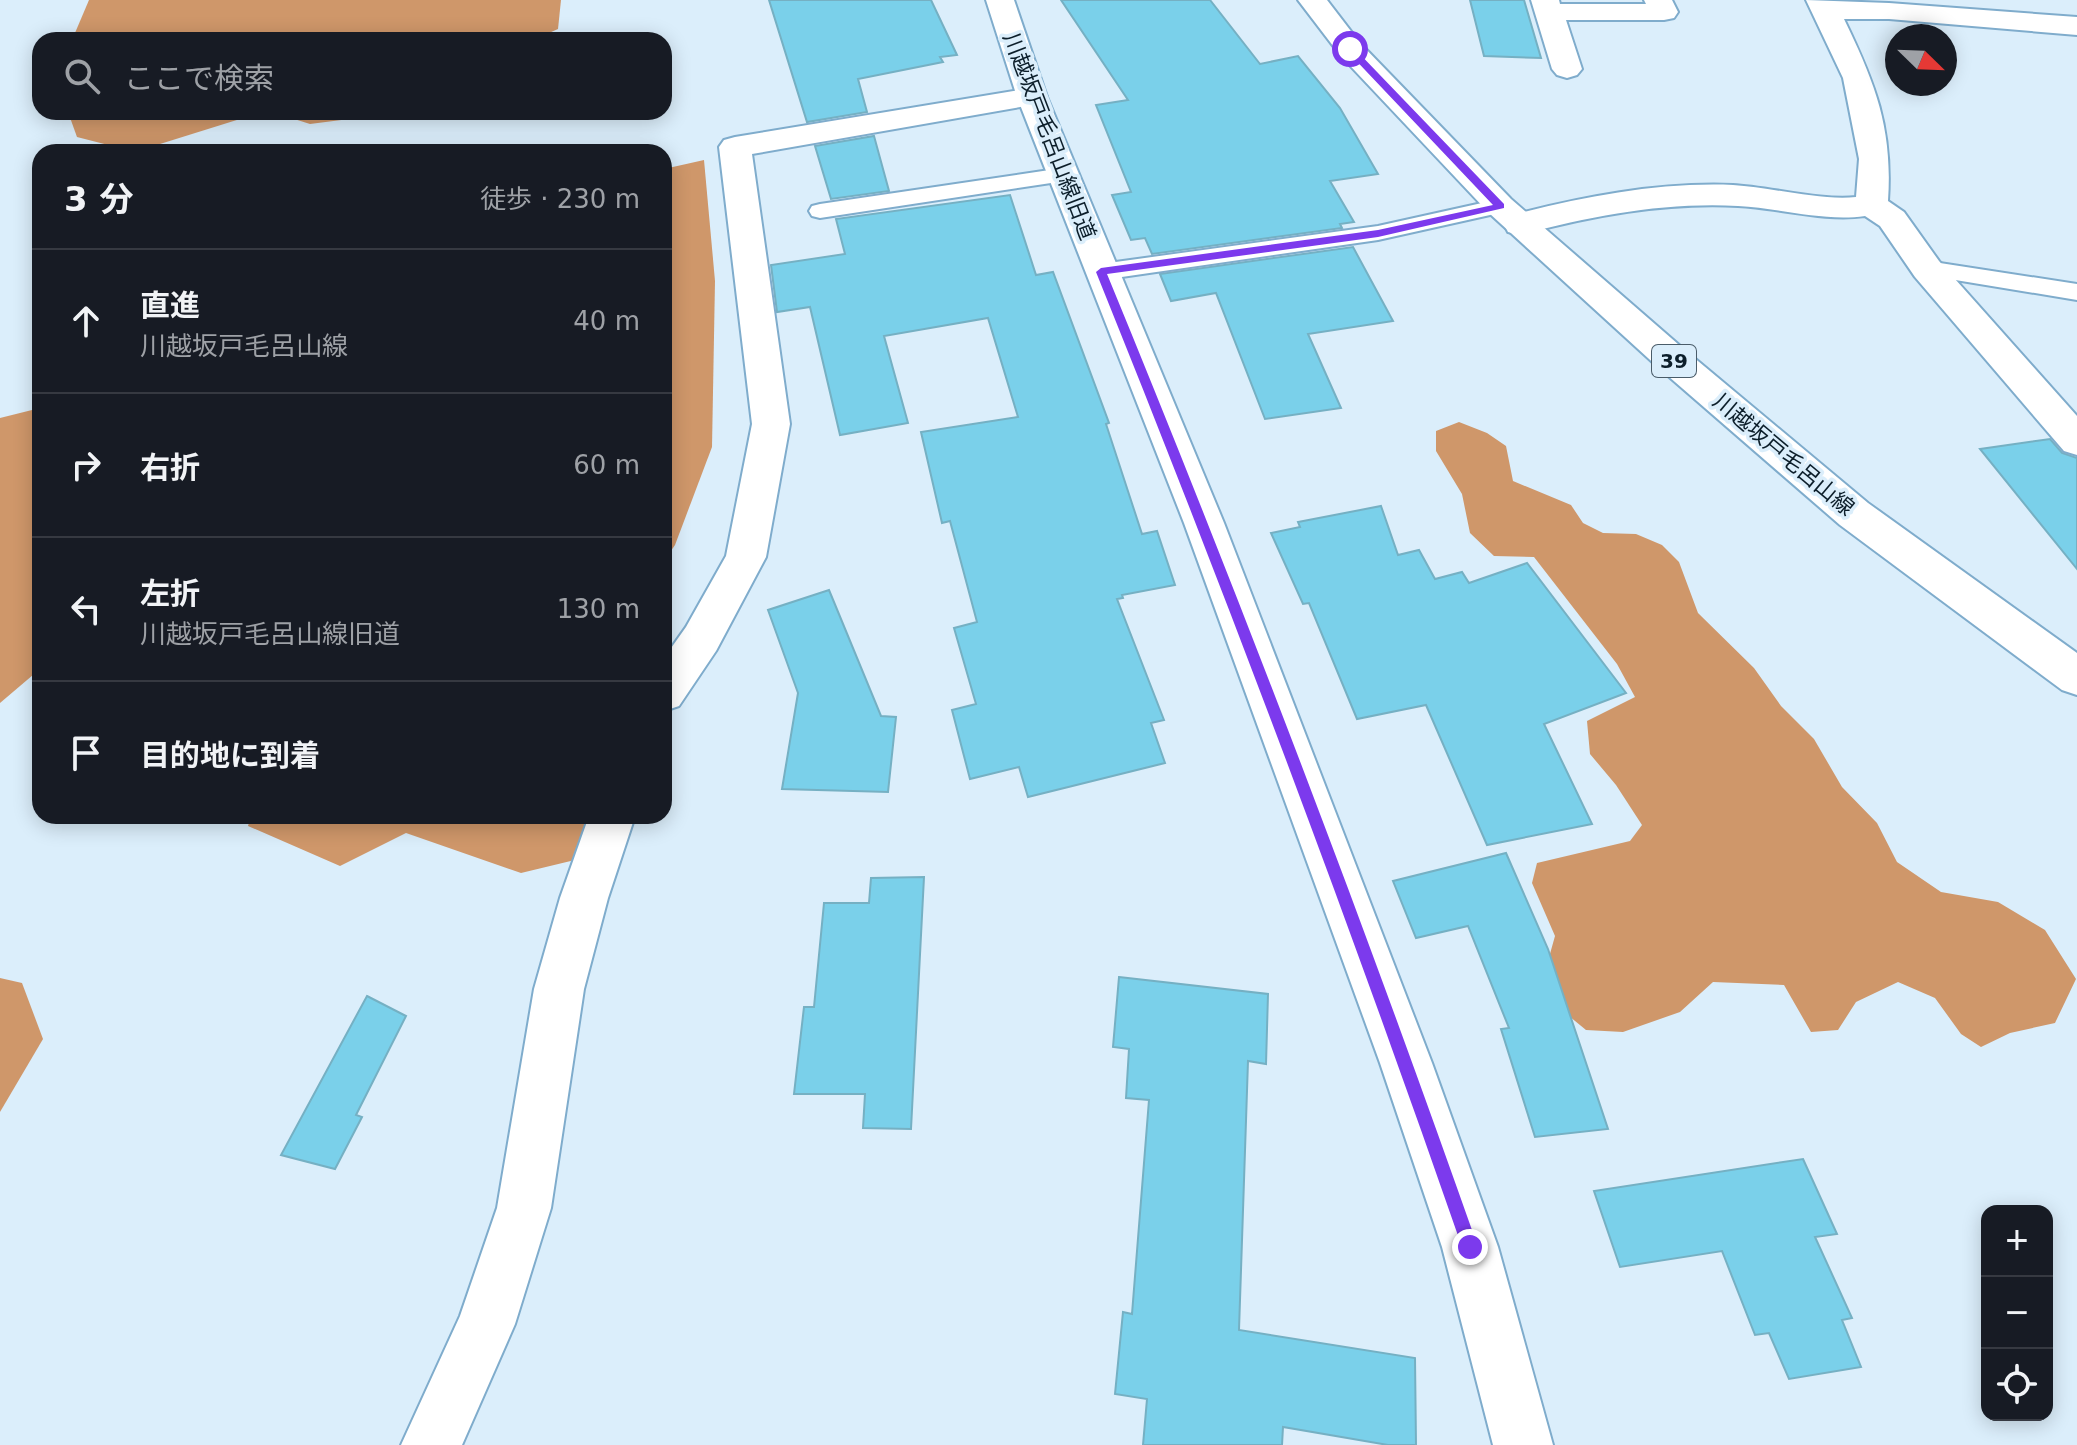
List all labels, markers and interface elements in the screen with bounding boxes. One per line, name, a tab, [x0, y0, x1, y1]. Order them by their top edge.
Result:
north arrow	[1885, 24, 1957, 96]
street label: 川越坂戸毛呂山線旧道	[998, 29, 1101, 243]
route start	[1332, 31, 1368, 67]
search box	[32, 32, 672, 120]
icon: search	[60, 54, 104, 98]
text: ここで検索	[124, 61, 274, 96]
text: 3 分	[64, 179, 134, 219]
text: 徒歩 · 230 m	[480, 184, 640, 214]
text: 直進	[140, 288, 200, 323]
icon: ahead	[64, 299, 108, 343]
text: 40 m	[573, 306, 640, 336]
text: 川越坂戸毛呂山線	[140, 331, 348, 361]
road number: 39	[1652, 345, 1696, 377]
street label: 川越坂戸毛呂山線	[1708, 388, 1859, 521]
icon: right	[64, 443, 108, 487]
text: 右折	[140, 450, 200, 485]
text: 60 m	[573, 450, 640, 480]
text: 左折	[140, 576, 200, 611]
icon: left	[64, 587, 108, 631]
text: 130 m	[557, 594, 640, 624]
text: 川越坂戸毛呂山線旧道	[140, 619, 400, 649]
icon: arrive	[64, 731, 108, 775]
text: 目的地に到着	[140, 738, 320, 773]
map controls	[1981, 1205, 2053, 1421]
button: +	[1981, 1205, 2053, 1277]
route end	[1452, 1229, 1488, 1265]
button: −	[1981, 1277, 2053, 1349]
button: locate	[1981, 1349, 2053, 1421]

